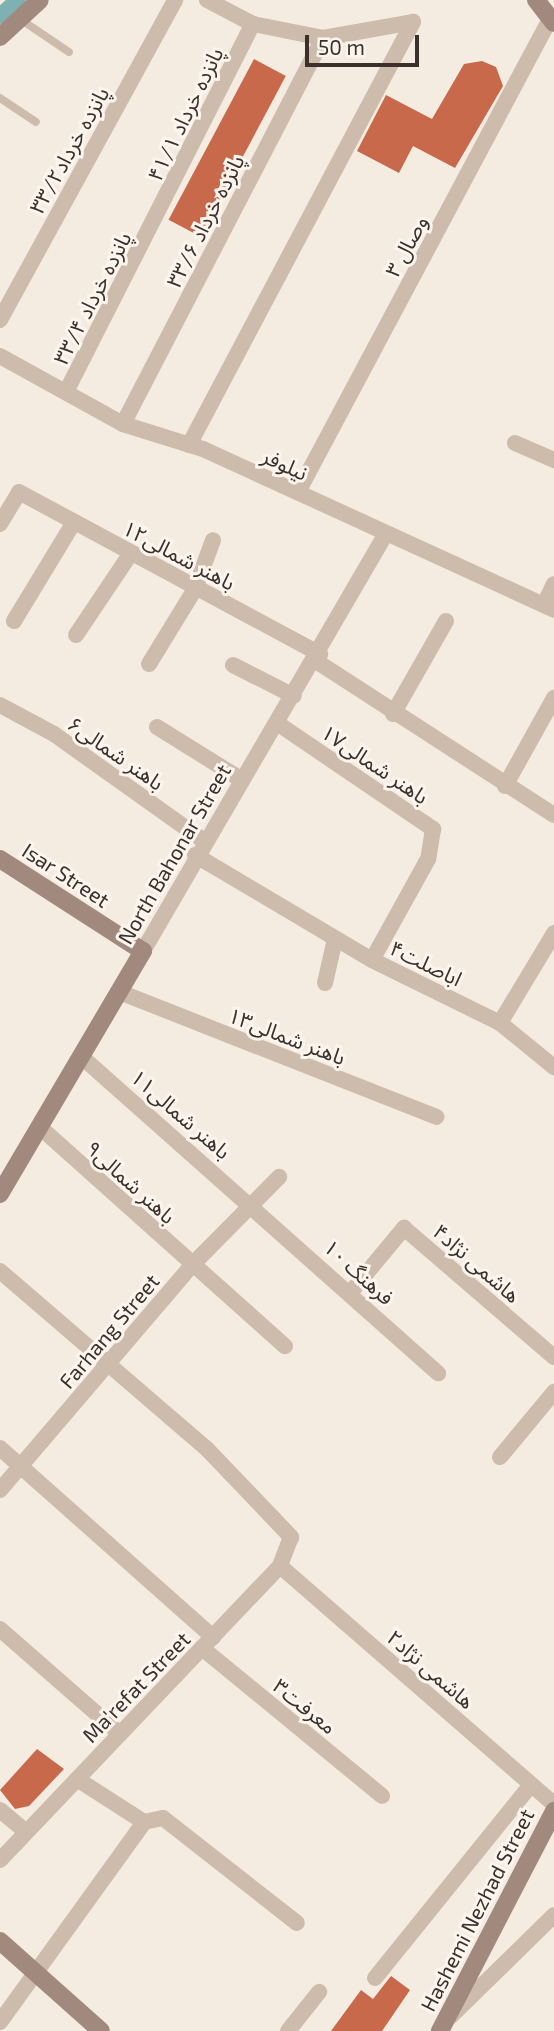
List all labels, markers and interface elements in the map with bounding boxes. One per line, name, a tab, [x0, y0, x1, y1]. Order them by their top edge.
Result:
scale bar	[309, 21, 423, 65]
text: 50 m	[318, 34, 365, 59]
street label: پانزده خرداد ۴۱/۱	[142, 43, 228, 185]
street label: پانزده خرداد۳۳/۲	[24, 82, 114, 218]
street label: پانزده خرداد ۳۳/۶	[161, 150, 249, 292]
street label: وصال ۳	[379, 211, 433, 281]
street label: پانزده خرداد ۳۳/۴	[48, 227, 136, 369]
street label: نیلوفر	[258, 443, 312, 485]
street label: باهنر شمالی۱۲	[118, 515, 240, 595]
street label: باهنر شمالی۶	[63, 711, 169, 795]
street label: باهنر شمالی۱۷	[317, 719, 433, 809]
street label: North Bahonar Street	[112, 759, 236, 949]
street label: Isar Street	[18, 837, 114, 913]
street label: اباصلت۴	[386, 935, 466, 991]
street label: باهنر شمالی۱۳	[225, 1002, 349, 1070]
street label: باهنر شمالی۱۱	[126, 1064, 236, 1164]
street label: باهنر شمالی۹	[81, 1135, 181, 1229]
street label: هاشمی نژاد۴	[428, 1218, 526, 1308]
street label: فرهنگ ۱۰	[319, 1234, 399, 1310]
street label: Farhang Street	[54, 1269, 164, 1393]
street label: هاشمی نژاد۲	[382, 1624, 480, 1714]
street label: Ma'refat Street	[77, 1626, 195, 1748]
street label: معرفت۳	[268, 1673, 342, 1739]
street label: Hashemi Nezhad Street	[415, 1805, 539, 2015]

